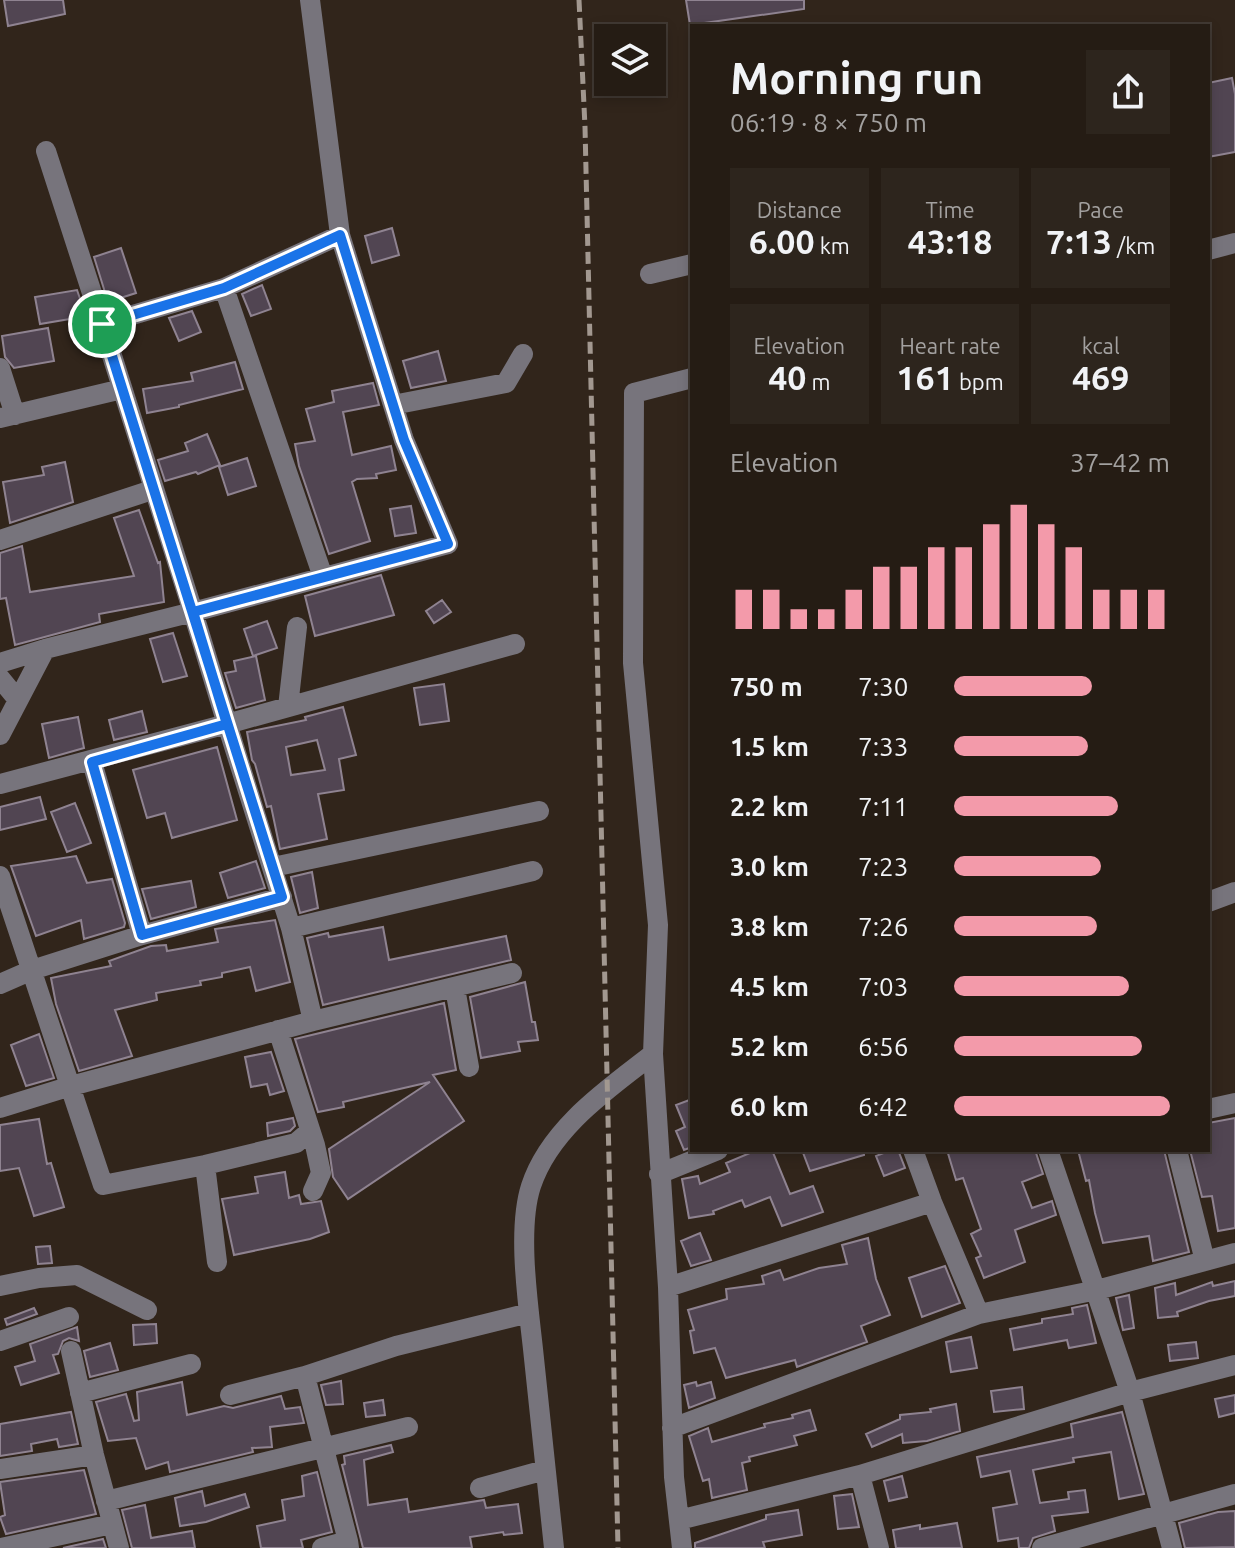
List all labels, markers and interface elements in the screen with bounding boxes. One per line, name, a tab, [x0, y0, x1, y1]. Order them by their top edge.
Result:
map controls	[594, 24, 666, 96]
button: layers	[594, 24, 666, 96]
button: share	[1086, 50, 1170, 134]
text: Morning run	[730, 53, 983, 102]
text: 06:19 · 8 × 750 m	[730, 108, 927, 137]
text: Distance	[757, 197, 842, 222]
text: Time	[925, 197, 975, 222]
text: Pace	[1077, 197, 1124, 222]
text: 6.00	[749, 222, 815, 260]
text: 43:18	[907, 222, 993, 260]
text: 7:13	[1046, 222, 1112, 260]
text: km	[815, 233, 850, 258]
text: /km	[1112, 233, 1155, 258]
pin	[68, 290, 136, 358]
icon: arrive	[80, 302, 124, 346]
text: Elevation	[753, 333, 845, 358]
text: Heart rate	[899, 333, 1001, 358]
text: kcal	[1082, 333, 1120, 358]
text: 40	[768, 358, 806, 396]
text: 161	[896, 358, 954, 396]
text: 469	[1072, 358, 1129, 396]
text: m	[806, 369, 831, 394]
text: bpm	[954, 369, 1004, 394]
text: Elevation	[730, 448, 838, 477]
text: 37–42 m	[1070, 448, 1170, 477]
text: 750 m	[730, 672, 803, 701]
text: 7:30	[858, 672, 908, 701]
text: 1.5 km	[730, 732, 809, 761]
text: 7:33	[858, 732, 908, 761]
text: 2.2 km	[730, 792, 809, 821]
text: 7:11	[858, 792, 908, 821]
text: 3.0 km	[730, 852, 809, 881]
text: 7:23	[858, 852, 908, 881]
text: 3.8 km	[730, 912, 809, 941]
text: 7:26	[858, 912, 908, 941]
text: 4.5 km	[730, 972, 809, 1001]
text: 7:03	[858, 972, 908, 1001]
text: 5.2 km	[730, 1032, 809, 1061]
text: 6:56	[858, 1032, 908, 1061]
text: 6.0 km	[730, 1092, 809, 1121]
text: 6:42	[858, 1092, 908, 1121]

